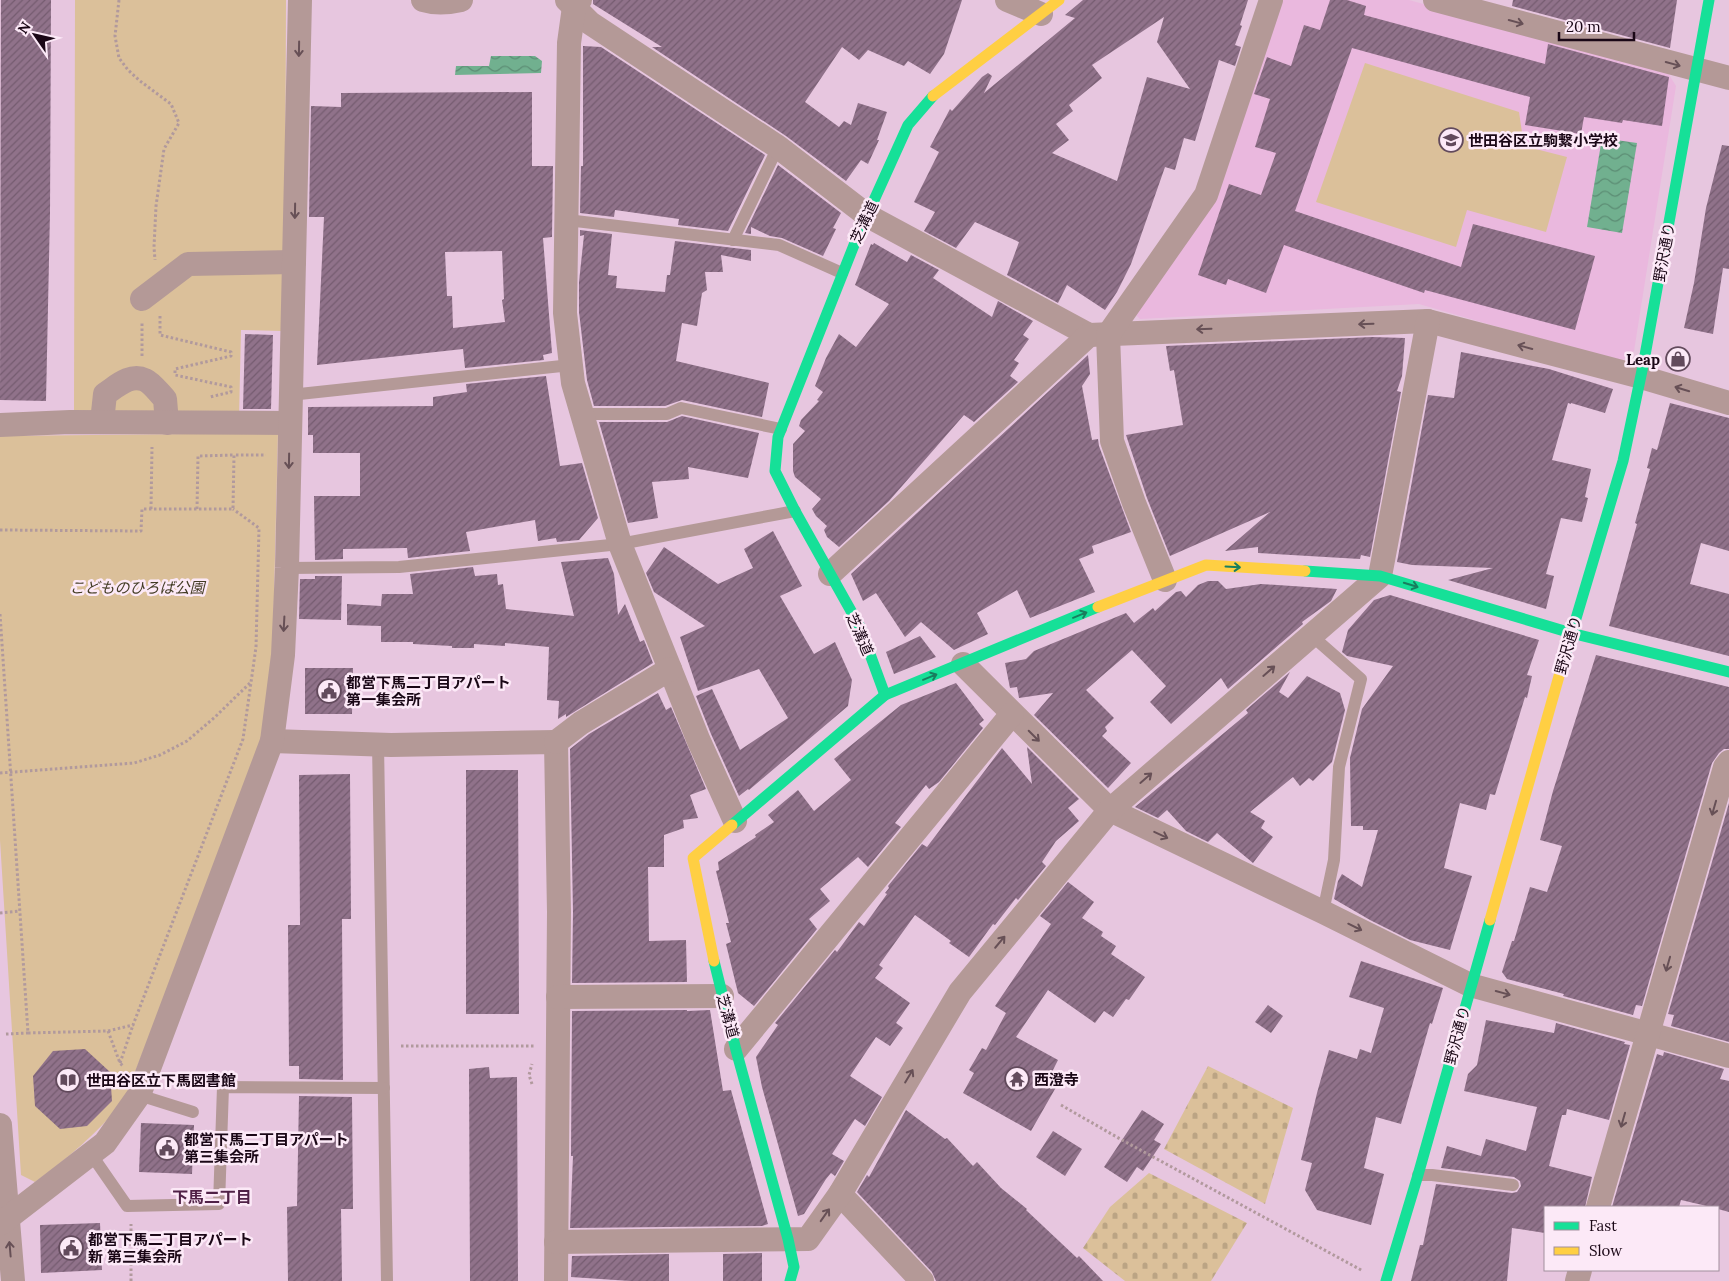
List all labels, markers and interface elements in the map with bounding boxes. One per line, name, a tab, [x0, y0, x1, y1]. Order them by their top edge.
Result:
north arrow	[10, 10, 60, 60]
scale bar	[1559, 10, 1634, 42]
text: 20 m	[1566, 17, 1601, 36]
text: N	[14, 18, 35, 37]
one-way arrow	[1507, 18, 1523, 28]
one-way arrow	[294, 40, 303, 56]
one-way arrow	[1664, 60, 1680, 69]
school or university icon: 世田谷区立駒繋小学校	[1438, 127, 1464, 153]
place label: 世田谷区立駒繋小学校	[1468, 131, 1618, 150]
street label: 芝溝道	[846, 198, 882, 246]
one-way arrow	[290, 202, 300, 219]
street label: 野沢通り	[1649, 221, 1679, 283]
one-way arrow	[1358, 319, 1374, 328]
one-way arrow	[1196, 325, 1212, 334]
one-way arrow	[1518, 341, 1534, 351]
shop icon: Leap	[1665, 346, 1691, 372]
place label: Leap	[1626, 350, 1660, 369]
one-way arrow	[1675, 383, 1691, 393]
one-way arrow	[284, 452, 294, 469]
one-way arrow	[1225, 563, 1241, 572]
park label: こどものひろば公園	[69, 578, 206, 597]
one-way arrow	[1403, 581, 1419, 591]
street label: 芝溝道	[842, 610, 878, 658]
one-way arrow	[1072, 610, 1087, 620]
street label: 野沢通り	[1551, 614, 1585, 676]
one-way arrow	[280, 615, 289, 631]
one-way arrow	[1262, 666, 1275, 677]
one-way arrow	[922, 672, 937, 681]
place label: 都営下馬二丁目アパート 第一集会所	[346, 673, 511, 709]
public building icon: 都営下馬二丁目アパート 第一集会所	[316, 678, 342, 704]
one-way arrow	[1028, 730, 1040, 742]
one-way arrow	[1140, 772, 1153, 784]
one-way arrow	[1708, 799, 1718, 815]
one-way arrow	[1153, 830, 1168, 840]
one-way arrow	[1347, 923, 1362, 933]
one-way arrow	[995, 936, 1006, 949]
one-way arrow	[1663, 955, 1672, 971]
one-way arrow	[1494, 989, 1510, 999]
street label: 芝溝道	[713, 992, 743, 1040]
street label: 野沢通り	[1440, 1004, 1474, 1066]
temple icon: 西澄寺	[1004, 1066, 1030, 1092]
library icon: 世田谷区立下馬図書館	[55, 1067, 81, 1093]
one-way arrow	[905, 1070, 915, 1084]
place label: 西澄寺	[1034, 1070, 1079, 1089]
place label: 世田谷区立下馬図書館	[86, 1071, 236, 1090]
one-way arrow	[1617, 1111, 1627, 1127]
place label: 都営下馬二丁目アパート 第三集会所	[184, 1130, 349, 1166]
public building icon: 都営下馬二丁目アパート 第三集会所	[154, 1135, 180, 1161]
district label: 下馬二丁目	[172, 1187, 252, 1207]
legend	[1544, 1206, 1719, 1271]
one-way arrow	[820, 1208, 830, 1222]
text: Fast	[1589, 1216, 1617, 1235]
place label: 都営下馬二丁目アパート 新 第三集会所	[88, 1230, 253, 1266]
public building icon: 都営下馬二丁目アパート 新 第三集会所	[58, 1235, 84, 1261]
one-way arrow	[6, 1241, 15, 1257]
text: Slow	[1589, 1241, 1622, 1260]

